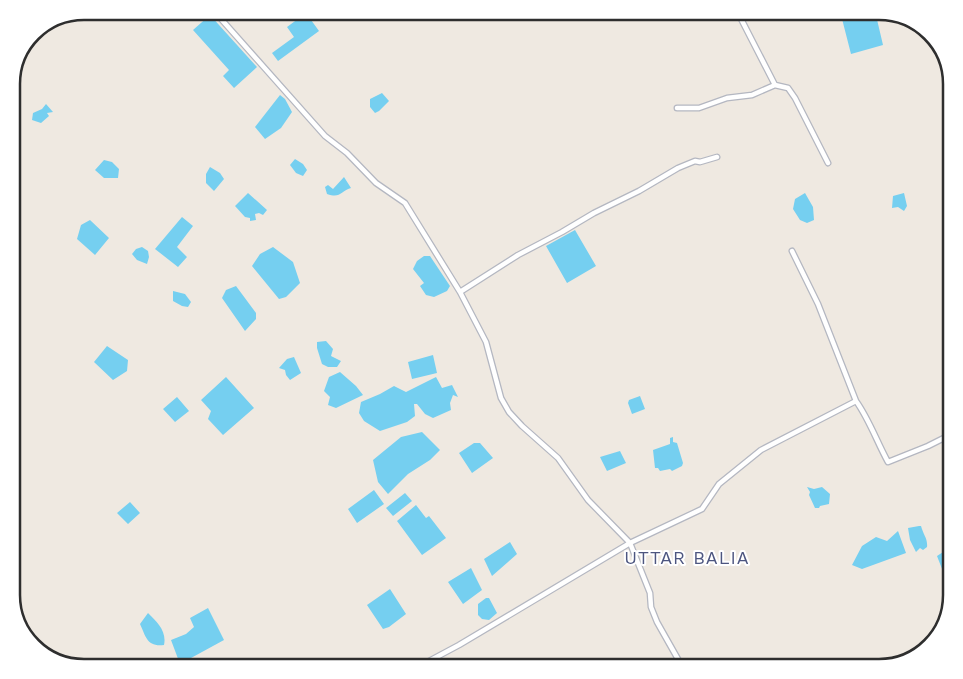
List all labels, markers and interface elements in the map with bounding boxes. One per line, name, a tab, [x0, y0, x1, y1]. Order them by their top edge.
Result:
district label: UTTAR BALIA	[624, 547, 750, 568]

